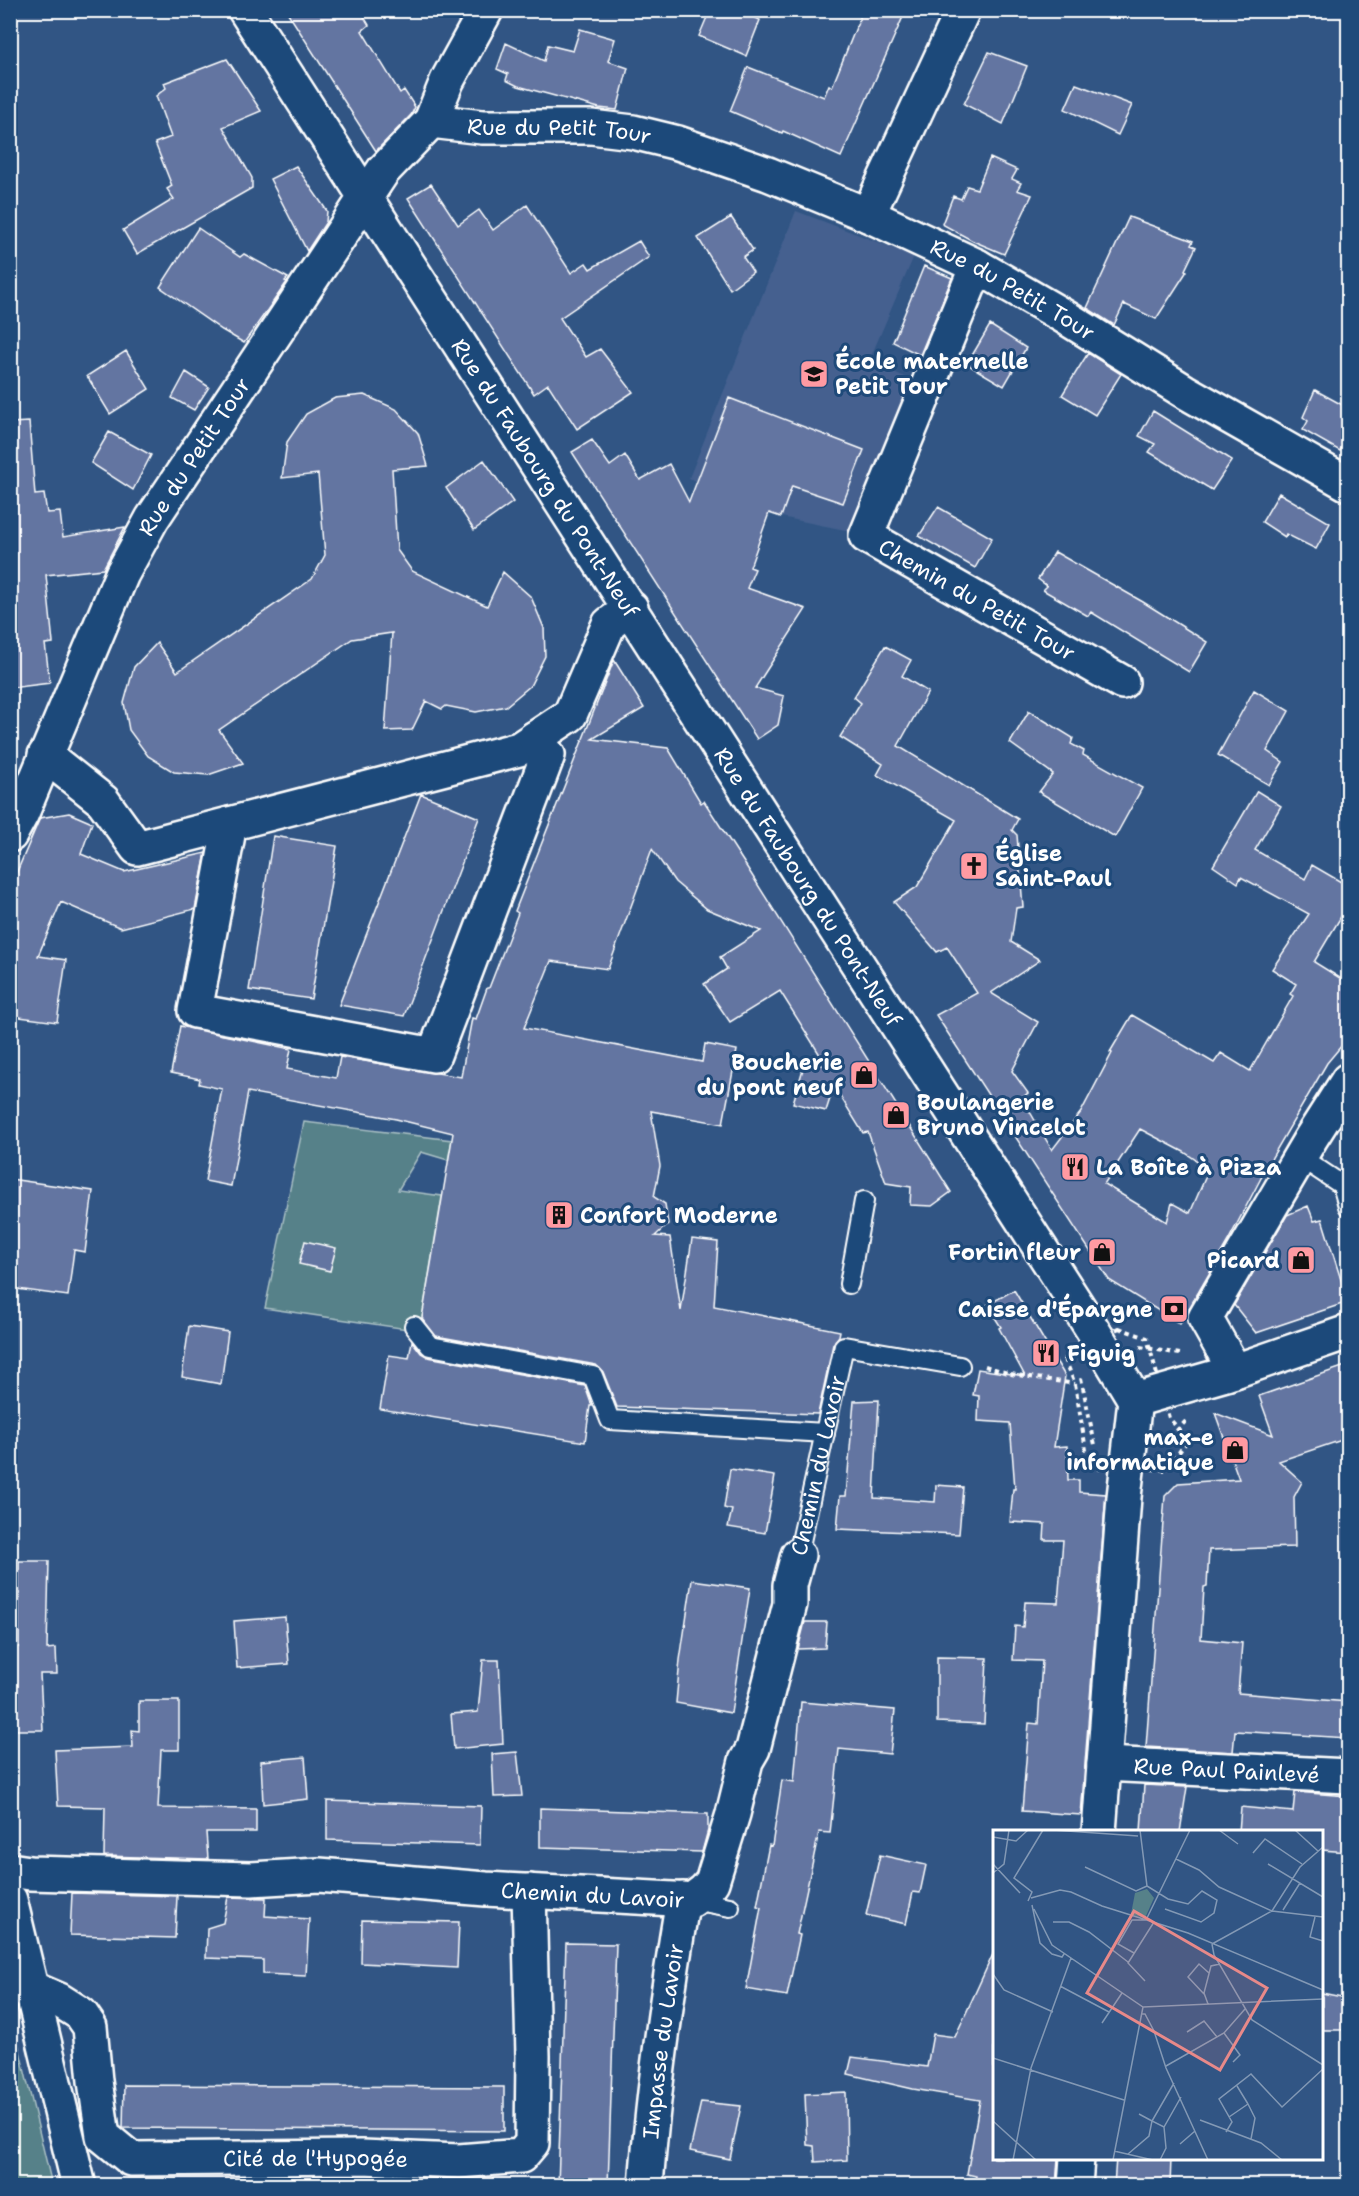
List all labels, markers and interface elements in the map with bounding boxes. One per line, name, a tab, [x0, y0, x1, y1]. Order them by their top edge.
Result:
street label: Rue du Petit Tour	[466, 111, 655, 151]
street label: Rue du Petit Tour	[926, 232, 1101, 347]
street label: Rue du Faubourg du Pont-Neuf	[445, 333, 646, 624]
place label: École maternelle Petit Tour	[835, 345, 1029, 401]
school or university icon: École maternelle Petit Tour	[798, 358, 830, 390]
street label: Rue du Petit Tour	[131, 371, 257, 541]
street label: Chemin du Petit Tour	[874, 532, 1081, 667]
street label: Rue du Faubourg du Pont-Neuf	[708, 742, 909, 1033]
place label: Église Saint-Paul	[995, 837, 1112, 893]
church icon: Église Saint-Paul	[958, 850, 990, 882]
place label: Boucherie du pont neuf	[697, 1048, 843, 1102]
shop icon: Boucherie du pont neuf	[848, 1059, 880, 1091]
place label: Boulangerie Bruno Vincelot	[917, 1088, 1086, 1142]
shop icon: Boulangerie Bruno Vincelot	[880, 1099, 912, 1131]
restaurant icon: La Boîte à Pizza	[1059, 1151, 1091, 1183]
place label: La Boîte à Pizza	[1096, 1153, 1281, 1182]
building icon: Confort Moderne	[543, 1199, 575, 1231]
place label: Confort Moderne	[580, 1201, 778, 1230]
shop icon: Fortin fleur	[1086, 1236, 1118, 1268]
place label: Fortin fleur	[948, 1238, 1081, 1267]
shop icon: Picard	[1285, 1244, 1317, 1276]
place label: Picard	[1207, 1246, 1280, 1275]
place label: Caisse d'Épargne	[958, 1293, 1153, 1324]
bank icon: Caisse d'Épargne	[1158, 1293, 1190, 1325]
restaurant icon: Figuig	[1030, 1337, 1062, 1369]
place label: Figuig	[1067, 1339, 1135, 1368]
street label: Chemin du Lavoir	[784, 1372, 852, 1558]
place label: max-e informatique	[1066, 1423, 1214, 1477]
shop icon: max-e informatique	[1219, 1434, 1251, 1466]
street label: Rue Paul Painlevé	[1133, 1751, 1321, 1789]
inset map	[993, 1830, 1323, 2160]
street label: Chemin du Lavoir	[500, 1875, 685, 1914]
street label: Impasse du Lavoir	[636, 1941, 690, 2140]
street label: Cité de l'Hypogée	[223, 2142, 409, 2173]

